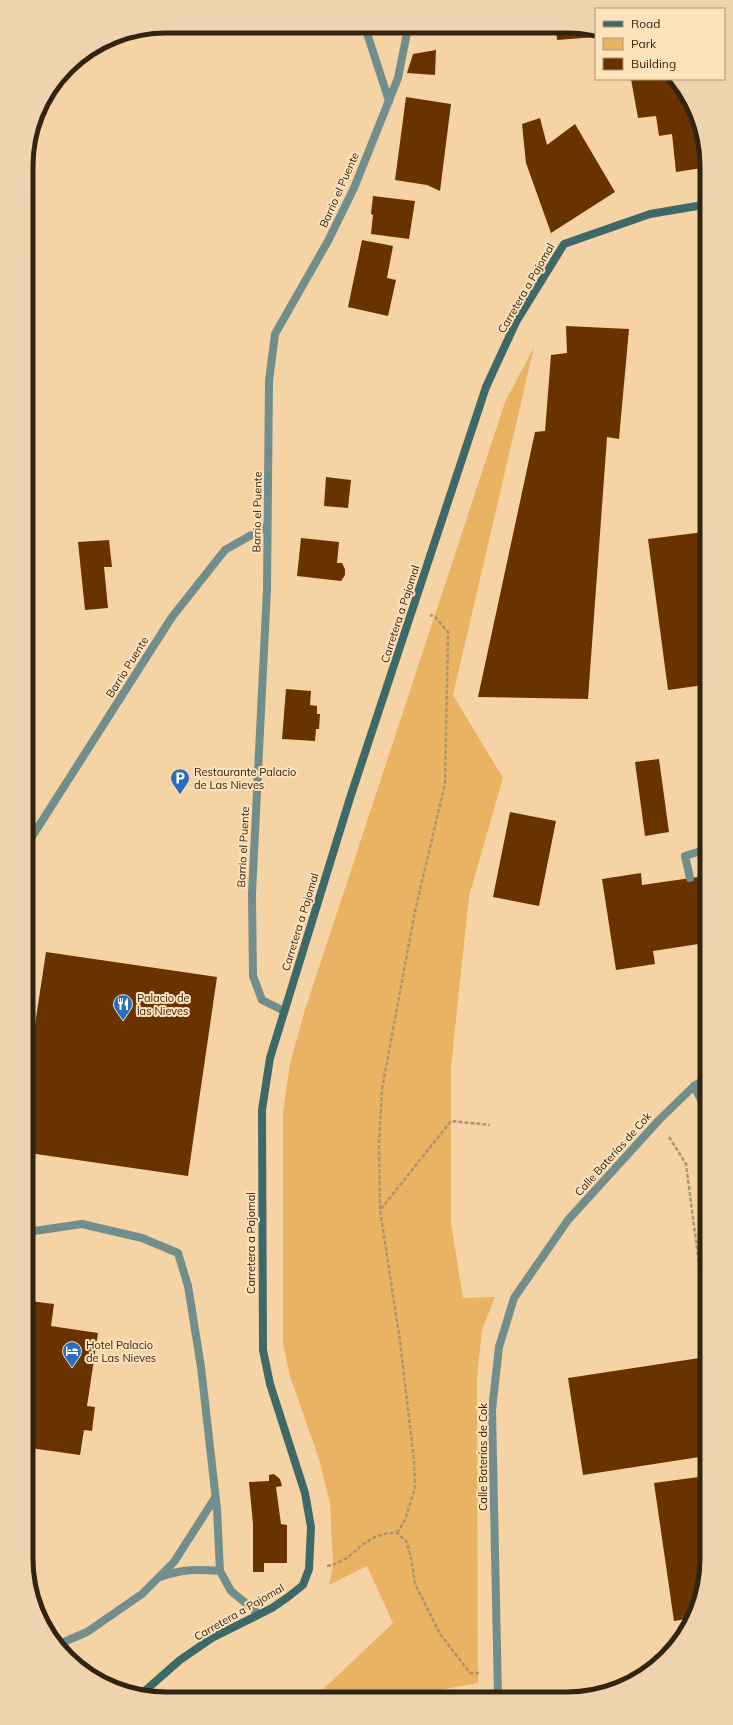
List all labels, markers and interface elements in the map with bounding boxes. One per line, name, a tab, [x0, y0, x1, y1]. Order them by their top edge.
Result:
legend	[595, 8, 725, 80]
text: Road	[631, 16, 660, 31]
text: Park	[631, 36, 657, 51]
text: Building	[631, 56, 676, 71]
street label: Barrio el Puente	[316, 150, 362, 230]
street label: Carretera a Pajomal	[494, 240, 558, 336]
street label: Barrio el Puente	[249, 471, 265, 553]
street label: Carretera a Pajomal	[378, 563, 422, 665]
street label: Barrio Puente	[103, 634, 151, 700]
place label: Restaurante Palacio de Las Nieves	[194, 765, 296, 792]
parking icon: Restaurante Palacio de Las Nieves	[169, 767, 191, 795]
street label: Barrio el Puente	[234, 806, 252, 888]
street label: Carretera a Pajomal	[278, 871, 322, 973]
place label: Palacio de las Nieves	[137, 991, 190, 1018]
restaurant icon: Palacio de las Nieves	[112, 993, 134, 1021]
street label: Calle Baterías de Cok	[572, 1109, 655, 1199]
street label: Carretera a Pajomal	[244, 1192, 258, 1294]
place label: Hotel Palacio de Las Nieves	[86, 1338, 156, 1365]
hotel icon: Hotel Palacio de Las Nieves	[61, 1340, 83, 1368]
street label: Calle Baterías de Cok	[476, 1403, 490, 1511]
street label: Carretera a Pajomal	[191, 1580, 287, 1644]

